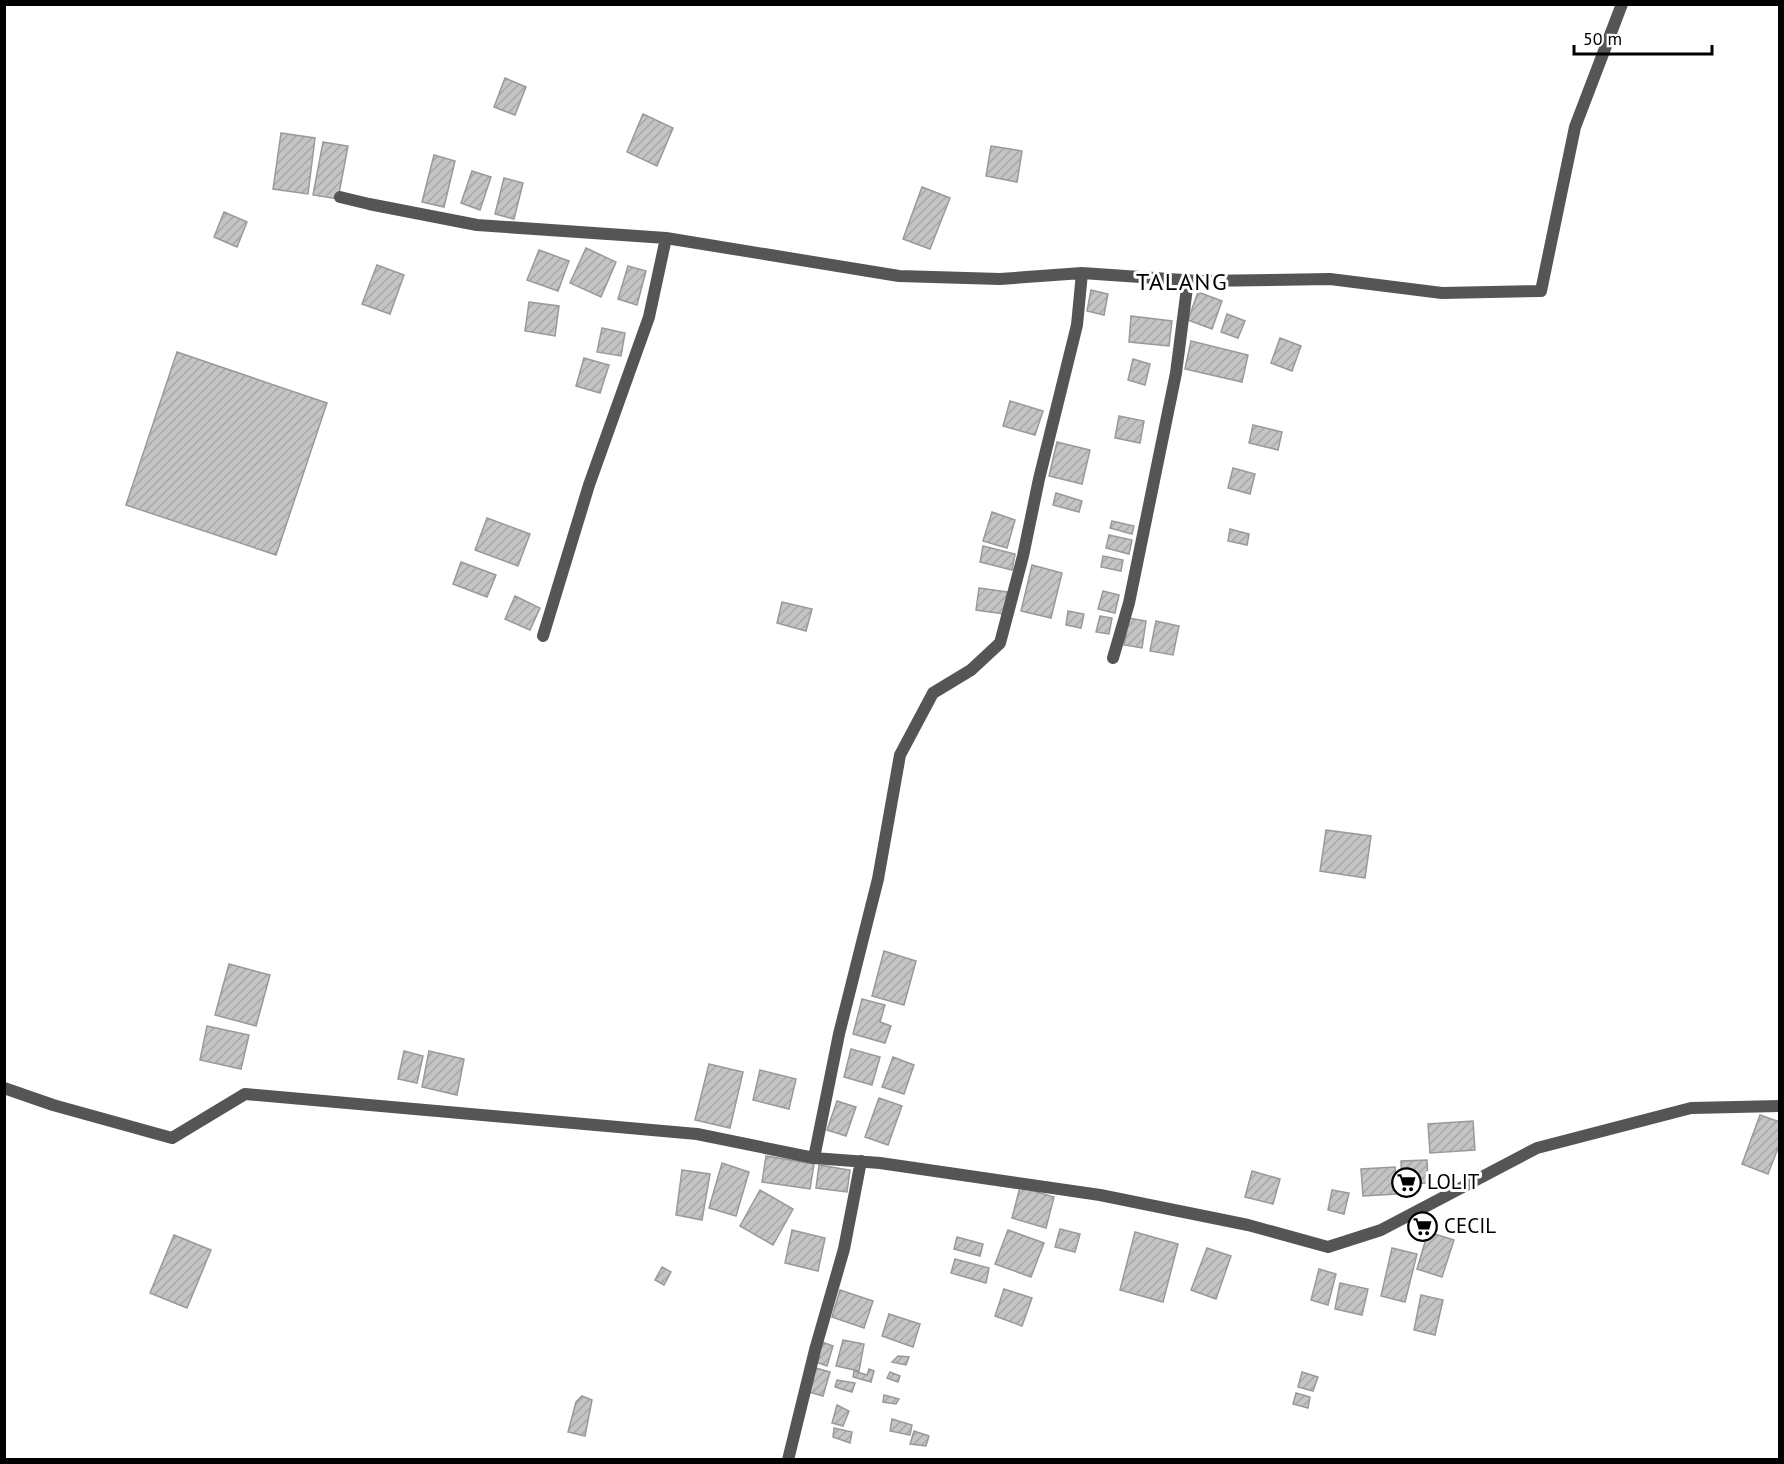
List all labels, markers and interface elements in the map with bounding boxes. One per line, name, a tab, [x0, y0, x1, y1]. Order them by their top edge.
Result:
scale bar	[1574, 18, 1712, 56]
text: 50 m	[1583, 27, 1622, 50]
district label: TALANG	[1136, 266, 1228, 297]
supermarket icon: LOLIT	[1390, 1166, 1422, 1198]
place label: LOLIT	[1427, 1168, 1480, 1195]
supermarket icon: CECIL	[1407, 1210, 1439, 1242]
place label: CECIL	[1444, 1212, 1496, 1239]

